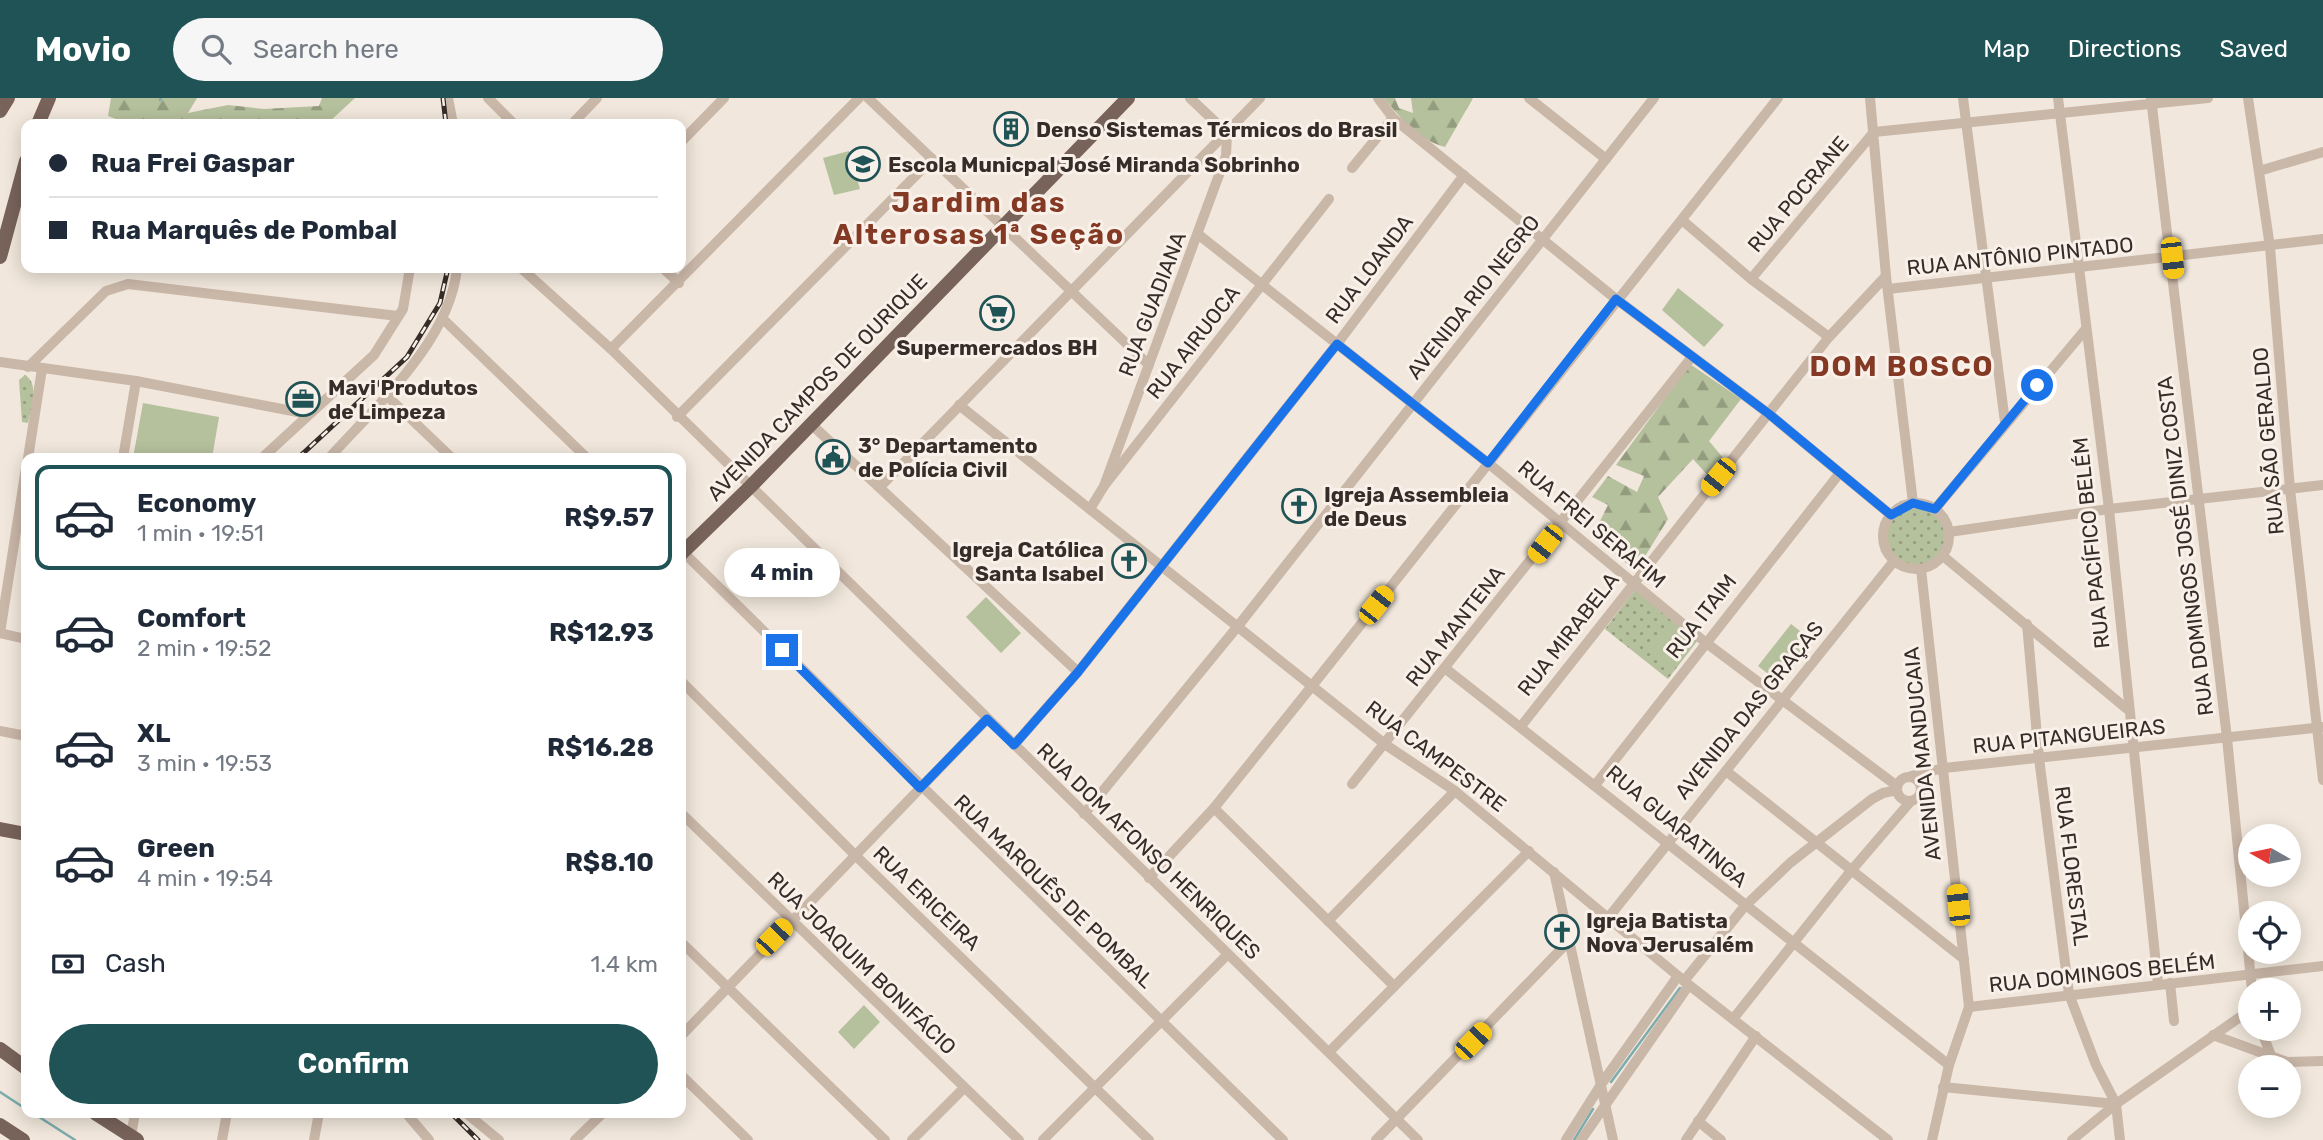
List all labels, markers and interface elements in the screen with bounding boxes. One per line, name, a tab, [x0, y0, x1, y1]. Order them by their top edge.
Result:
search box	[173, 18, 663, 81]
text: Movio	[35, 30, 131, 69]
icon: search	[197, 30, 235, 68]
text: Search here	[253, 34, 399, 65]
text: Map	[1983, 35, 2030, 63]
text: Directions	[2068, 35, 2181, 63]
text: Saved	[2219, 35, 2288, 63]
building icon: Denso Sistemas Térmicos do Brasil	[992, 110, 1030, 148]
place label: Denso Sistemas Térmicos do Brasil	[1036, 117, 1398, 142]
street label: RUA POCRANE	[1742, 131, 1854, 257]
school or university icon: Escola Municpal José Miranda Sobrinho	[844, 145, 882, 183]
text: Rua Frei Gaspar	[91, 148, 294, 179]
place label: Escola Municpal José Miranda Sobrinho	[888, 152, 1300, 177]
district label: Jardim das Alterosas 1ª Seção	[833, 186, 1125, 251]
street label: RUA LOANDA	[1320, 210, 1418, 328]
street label: AVENIDA RIO NEGRO	[1401, 210, 1545, 384]
text: Rua Marquês de Pombal	[91, 215, 397, 246]
street label: RUA GUADIANA	[1113, 228, 1191, 380]
street label: RUA ANTÔNIO PINTADO	[1905, 232, 2135, 280]
car	[2160, 236, 2185, 280]
street label: AVENIDA CAMPOS DE OURIQUE	[702, 268, 932, 506]
street label: RUA AIRUOCA	[1141, 280, 1245, 404]
supermarket icon: Supermercados BH	[978, 294, 1016, 332]
place label: Supermercados BH	[896, 335, 1098, 360]
street label: RUA SÃO GERALDO	[2247, 346, 2289, 536]
district label: DOM BOSCO	[1810, 350, 1994, 383]
route start	[2021, 369, 2053, 401]
place label: Mavi Produtos de Limpeza	[328, 375, 478, 424]
street label: RUA DOMINGOS JOSÉ DINIZ COSTA	[2152, 375, 2218, 717]
office icon: Mavi Produtos de Limpeza	[284, 380, 322, 418]
place label: 3° Departamento de Polícia Civil	[858, 433, 1038, 482]
street label: RUA PACÍFICO BELÉM	[2067, 436, 2115, 650]
public building icon: 3° Departamento de Polícia Civil	[814, 438, 852, 476]
car	[1697, 454, 1740, 500]
street label: RUA FREI SERAFIM	[1513, 455, 1671, 593]
place label: Igreja Assembleia de Deus	[1324, 482, 1509, 531]
icon: car	[53, 486, 116, 549]
church icon: Igreja Assembleia de Deus	[1280, 487, 1318, 525]
text: Economy	[137, 488, 256, 519]
text: R$9.57	[564, 502, 654, 533]
text: 1 min · 19:51	[137, 519, 264, 547]
car	[1524, 521, 1567, 567]
place label: Igreja Católica Santa Isabel	[952, 537, 1104, 586]
church icon: Igreja Católica Santa Isabel	[1110, 542, 1148, 580]
callout: 4 min	[724, 548, 840, 598]
text: 4 min	[750, 558, 814, 586]
street label: RUA MANTENA	[1400, 561, 1510, 691]
street label: RUA MIRABELA	[1512, 567, 1624, 701]
street label: RUA ITAIM	[1660, 569, 1742, 663]
car	[1355, 582, 1398, 628]
icon: car	[53, 601, 116, 664]
text: Comfort	[137, 603, 246, 634]
street label: AVENIDA DAS GRAÇAS	[1670, 616, 1828, 804]
text: R$12.93	[549, 617, 654, 648]
text: 2 min · 19:52	[137, 634, 271, 662]
route end	[766, 634, 798, 666]
street label: AVENIDA MANDUCAIA	[1898, 646, 1946, 862]
street label: RUA CAMPESTRE	[1361, 695, 1511, 817]
street label: RUA PITANGUEIRAS	[1971, 713, 2167, 759]
icon: car	[53, 716, 116, 779]
text: XL	[137, 718, 170, 749]
text: R$16.28	[547, 732, 654, 763]
street label: RUA DOM AFONSO HENRIQUES	[1032, 738, 1266, 964]
text: 3 min · 19:53	[137, 749, 272, 777]
street label: RUA GUARATINGA	[1601, 760, 1753, 892]
street label: RUA FLORESTAL	[2050, 785, 2094, 948]
street label: RUA MARQUÊS DE POMBAL	[949, 789, 1159, 993]
north arrow	[2238, 824, 2301, 887]
map controls	[2238, 824, 2301, 1118]
icon: car	[53, 831, 116, 894]
text: Green	[137, 833, 215, 864]
street label: RUA ERICEIRA	[868, 841, 986, 955]
text: R$8.10	[565, 847, 654, 878]
text: 4 min · 19:54	[137, 864, 273, 892]
street label: RUA JOAQUIM BONIFÁCIO	[763, 866, 961, 1060]
car	[1946, 883, 1971, 927]
button: locate	[2238, 901, 2301, 964]
place label: Igreja Batista Nova Jerusalém	[1586, 908, 1754, 957]
church icon: Igreja Batista Nova Jerusalém	[1543, 913, 1581, 951]
car	[752, 915, 797, 959]
icon: cash	[49, 945, 87, 983]
text: Cash	[105, 948, 166, 979]
street label: RUA DOMINGOS BELÉM	[1988, 949, 2216, 997]
text: 1.4 km	[590, 950, 658, 978]
button: +	[2238, 978, 2301, 1041]
car	[1451, 1019, 1496, 1063]
button: Confirm	[49, 1024, 658, 1104]
button: −	[2238, 1055, 2301, 1118]

